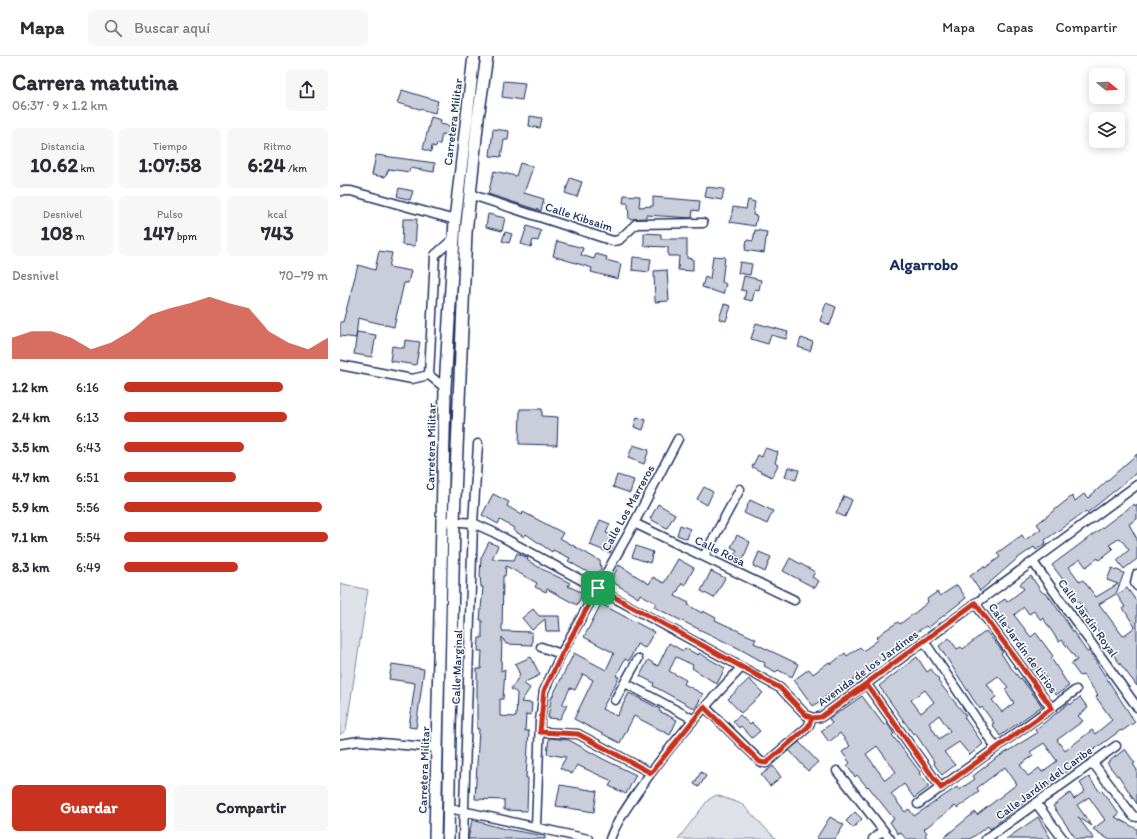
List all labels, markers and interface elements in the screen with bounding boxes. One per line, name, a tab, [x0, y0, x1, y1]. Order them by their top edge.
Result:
search box	[88, 10, 368, 46]
text: Mapa	[20, 16, 64, 39]
icon: search	[102, 17, 124, 39]
text: Buscar aquí	[134, 19, 210, 37]
text: Mapa	[942, 19, 975, 36]
text: Capas	[997, 19, 1034, 36]
text: Compartir	[1056, 19, 1117, 36]
north arrow	[1089, 68, 1125, 104]
map controls	[1089, 68, 1125, 148]
text: Carrera matutina	[12, 69, 178, 96]
button: share	[286, 69, 328, 111]
street label: Carretera Militar	[441, 78, 465, 166]
text: 06:37 · 9 × 1.2 km	[12, 98, 108, 113]
button: layers	[1089, 112, 1125, 148]
text: Distancia	[40, 140, 85, 153]
text: Tiempo	[153, 140, 187, 153]
text: Ritmo	[263, 140, 291, 153]
text: 10.62	[30, 153, 78, 177]
text: 1:07:58	[139, 153, 201, 177]
text: 6:24	[247, 153, 286, 177]
text: km	[78, 162, 95, 175]
text: /km	[286, 162, 307, 175]
street label: Calle Kibsaim	[543, 199, 615, 235]
text: Desnivel	[43, 208, 82, 221]
text: Pulso	[157, 208, 183, 221]
text: kcal	[268, 208, 287, 221]
text: 108	[41, 221, 73, 245]
text: 147	[143, 221, 174, 245]
text: 743	[261, 221, 294, 245]
text: m	[73, 230, 85, 243]
text: bpm	[174, 230, 197, 243]
district label: Algarrobo	[889, 255, 958, 275]
text: Desnivel	[12, 268, 59, 283]
text: 70–79 m	[279, 268, 328, 283]
text: 1.2 km	[12, 380, 48, 395]
text: 6:16	[76, 380, 99, 395]
street label: Carretera Militar	[423, 403, 439, 491]
text: 2.4 km	[12, 410, 50, 425]
text: 6:13	[76, 410, 99, 425]
text: 3.5 km	[12, 440, 49, 455]
text: 6:43	[76, 440, 101, 455]
street label: Calle Los Marreros	[599, 463, 657, 553]
text: 4.7 km	[12, 470, 50, 485]
text: 6:51	[76, 470, 99, 485]
text: 5.9 km	[12, 500, 49, 515]
text: 5:56	[76, 500, 100, 515]
text: 7.1 km	[12, 530, 48, 545]
text: 5:54	[76, 530, 101, 545]
street label: Calle Rosa	[693, 533, 748, 570]
text: 8.3 km	[12, 560, 50, 575]
text: 6:49	[76, 560, 101, 575]
pin	[581, 571, 615, 605]
street label: Calle Jardín Royal	[1055, 576, 1121, 660]
icon: arrive	[587, 577, 609, 599]
street label: Calle Jardín de Lirios	[986, 600, 1060, 696]
street label: Avenida de los Jardines	[815, 627, 921, 709]
street label: Calle Marginal	[449, 629, 465, 705]
street label: Carretera Militar	[415, 726, 433, 814]
street label: Calle Jardín del Caribe	[993, 743, 1095, 823]
button: Guardar	[12, 785, 166, 831]
button: Compartir	[174, 785, 328, 831]

